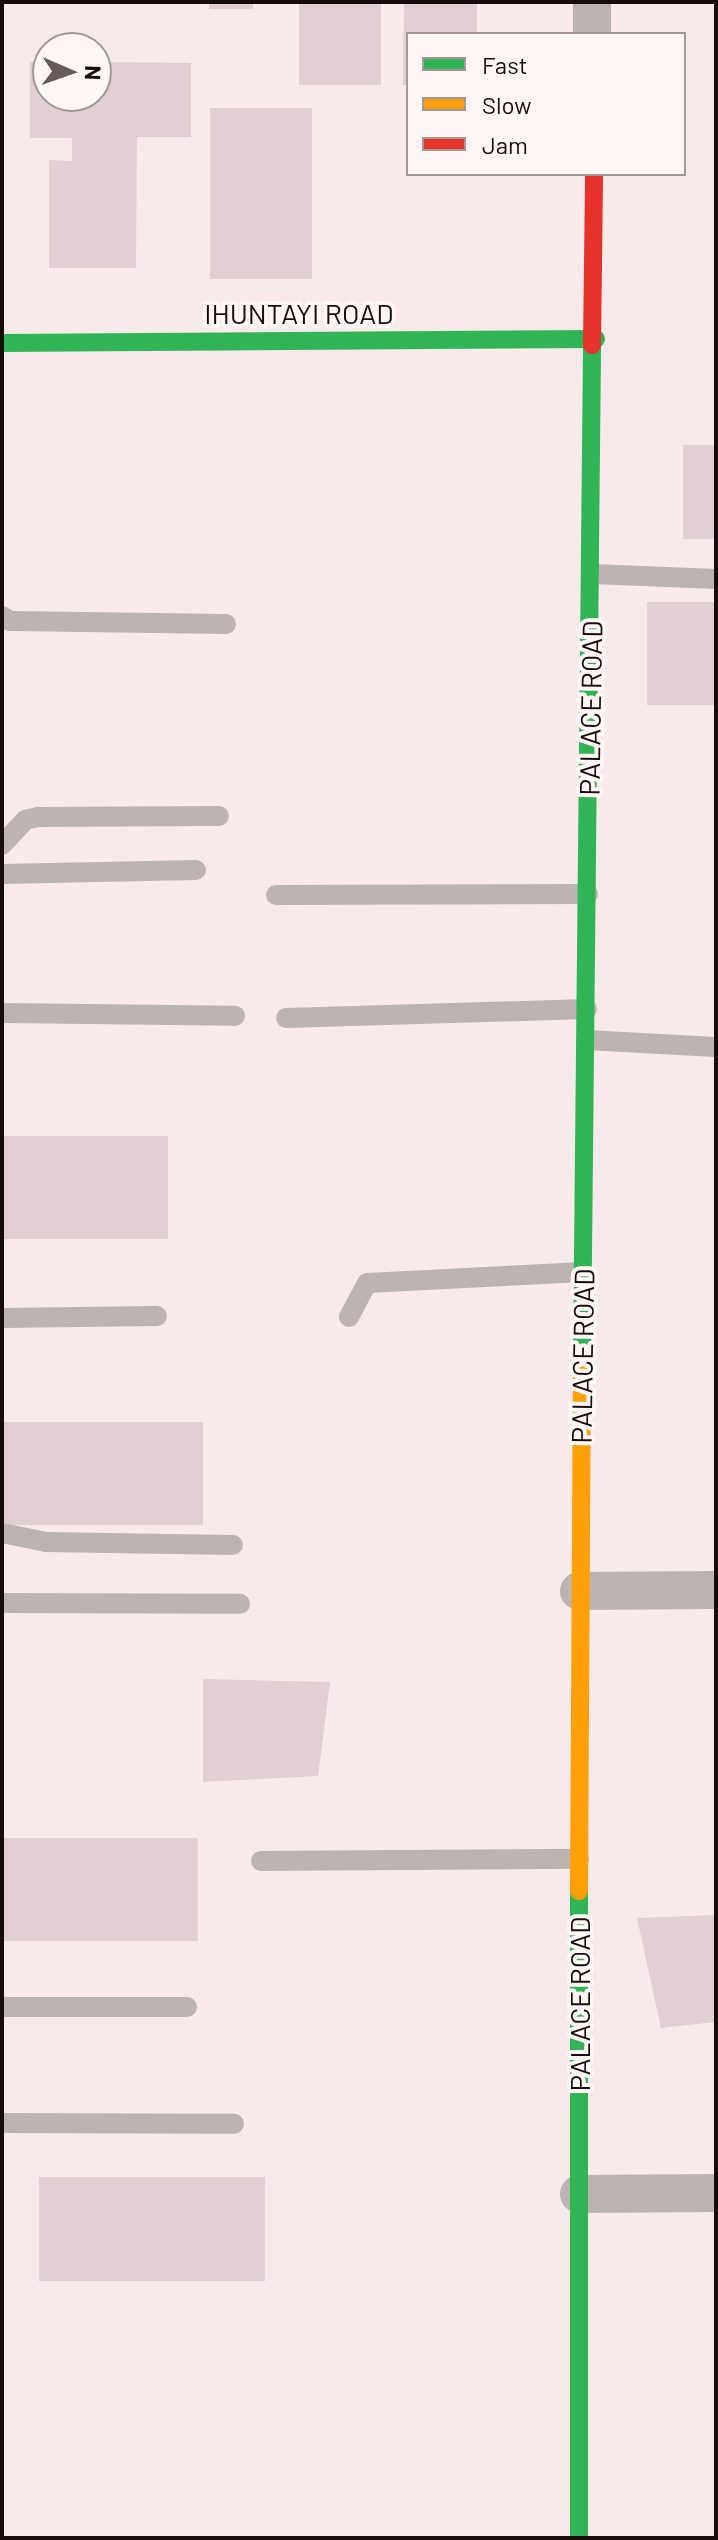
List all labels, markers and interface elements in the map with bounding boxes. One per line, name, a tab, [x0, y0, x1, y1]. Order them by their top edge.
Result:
north arrow	[32, 32, 112, 112]
legend	[406, 32, 686, 176]
text: Fast	[482, 50, 527, 79]
text: N	[81, 65, 107, 81]
text: Slow	[482, 90, 531, 119]
text: Jam	[482, 130, 528, 159]
street label: IHUNTAYI ROAD	[204, 296, 394, 330]
street label: PALACE ROAD	[572, 620, 608, 796]
street label: PALACE ROAD	[564, 1268, 600, 1444]
street label: PALACE ROAD	[562, 1916, 596, 2092]

